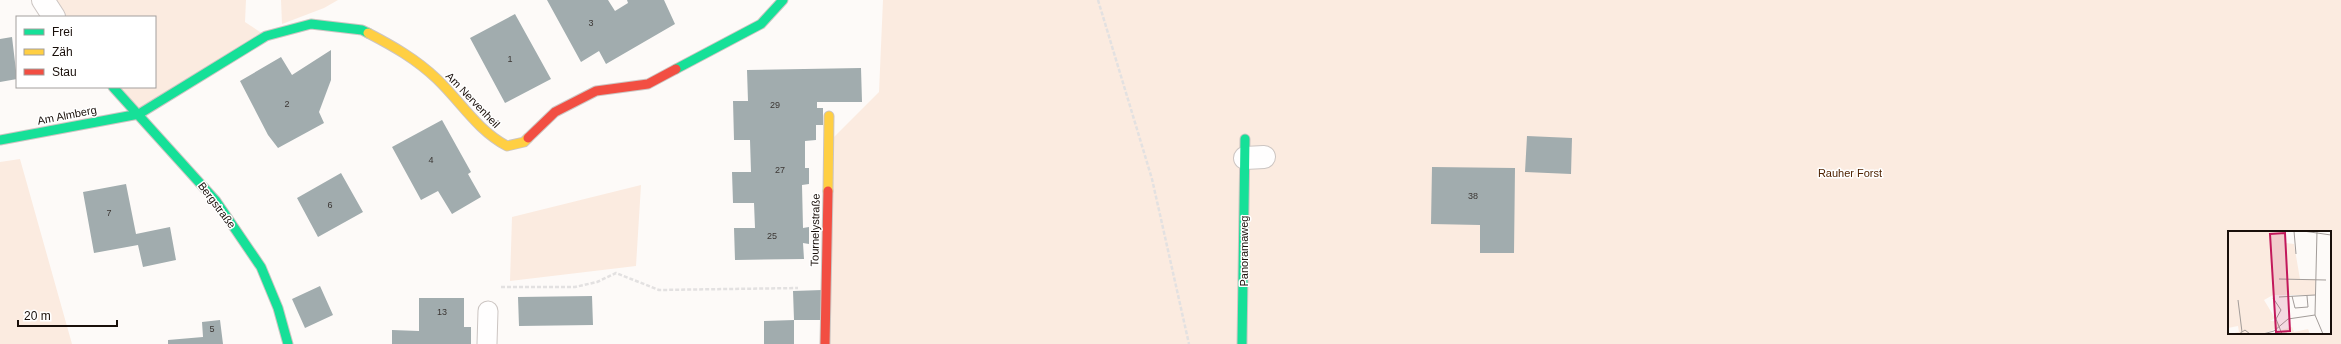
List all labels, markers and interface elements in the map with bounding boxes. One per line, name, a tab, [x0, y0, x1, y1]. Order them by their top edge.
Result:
legend	[16, 16, 156, 88]
house number: 3	[588, 18, 594, 28]
text: Frei	[52, 25, 73, 39]
text: Zäh	[52, 45, 73, 59]
house number: 1	[507, 54, 513, 64]
text: Stau	[52, 65, 77, 79]
street label: Am Nervenheil	[444, 70, 502, 130]
house number: 2	[284, 99, 290, 109]
house number: 29	[770, 100, 780, 110]
street label: Am Almberg	[36, 103, 98, 127]
house number: 4	[428, 155, 434, 165]
house number: 27	[775, 165, 785, 175]
park label: Rauher Forst	[1818, 167, 1882, 179]
street label: Bergstraße	[196, 180, 238, 230]
house number: 38	[1468, 191, 1478, 201]
street label: Tournelystraße	[808, 194, 822, 266]
house number: 6	[327, 200, 333, 210]
house number: 7	[106, 208, 112, 218]
street label: Panoramaweg	[1238, 216, 1250, 286]
house number: 25	[767, 231, 777, 241]
inset map	[2228, 231, 2331, 334]
scale bar	[18, 302, 117, 328]
house number: 13	[437, 307, 447, 317]
text: 20 m	[24, 309, 51, 323]
house number: 5	[209, 324, 215, 334]

